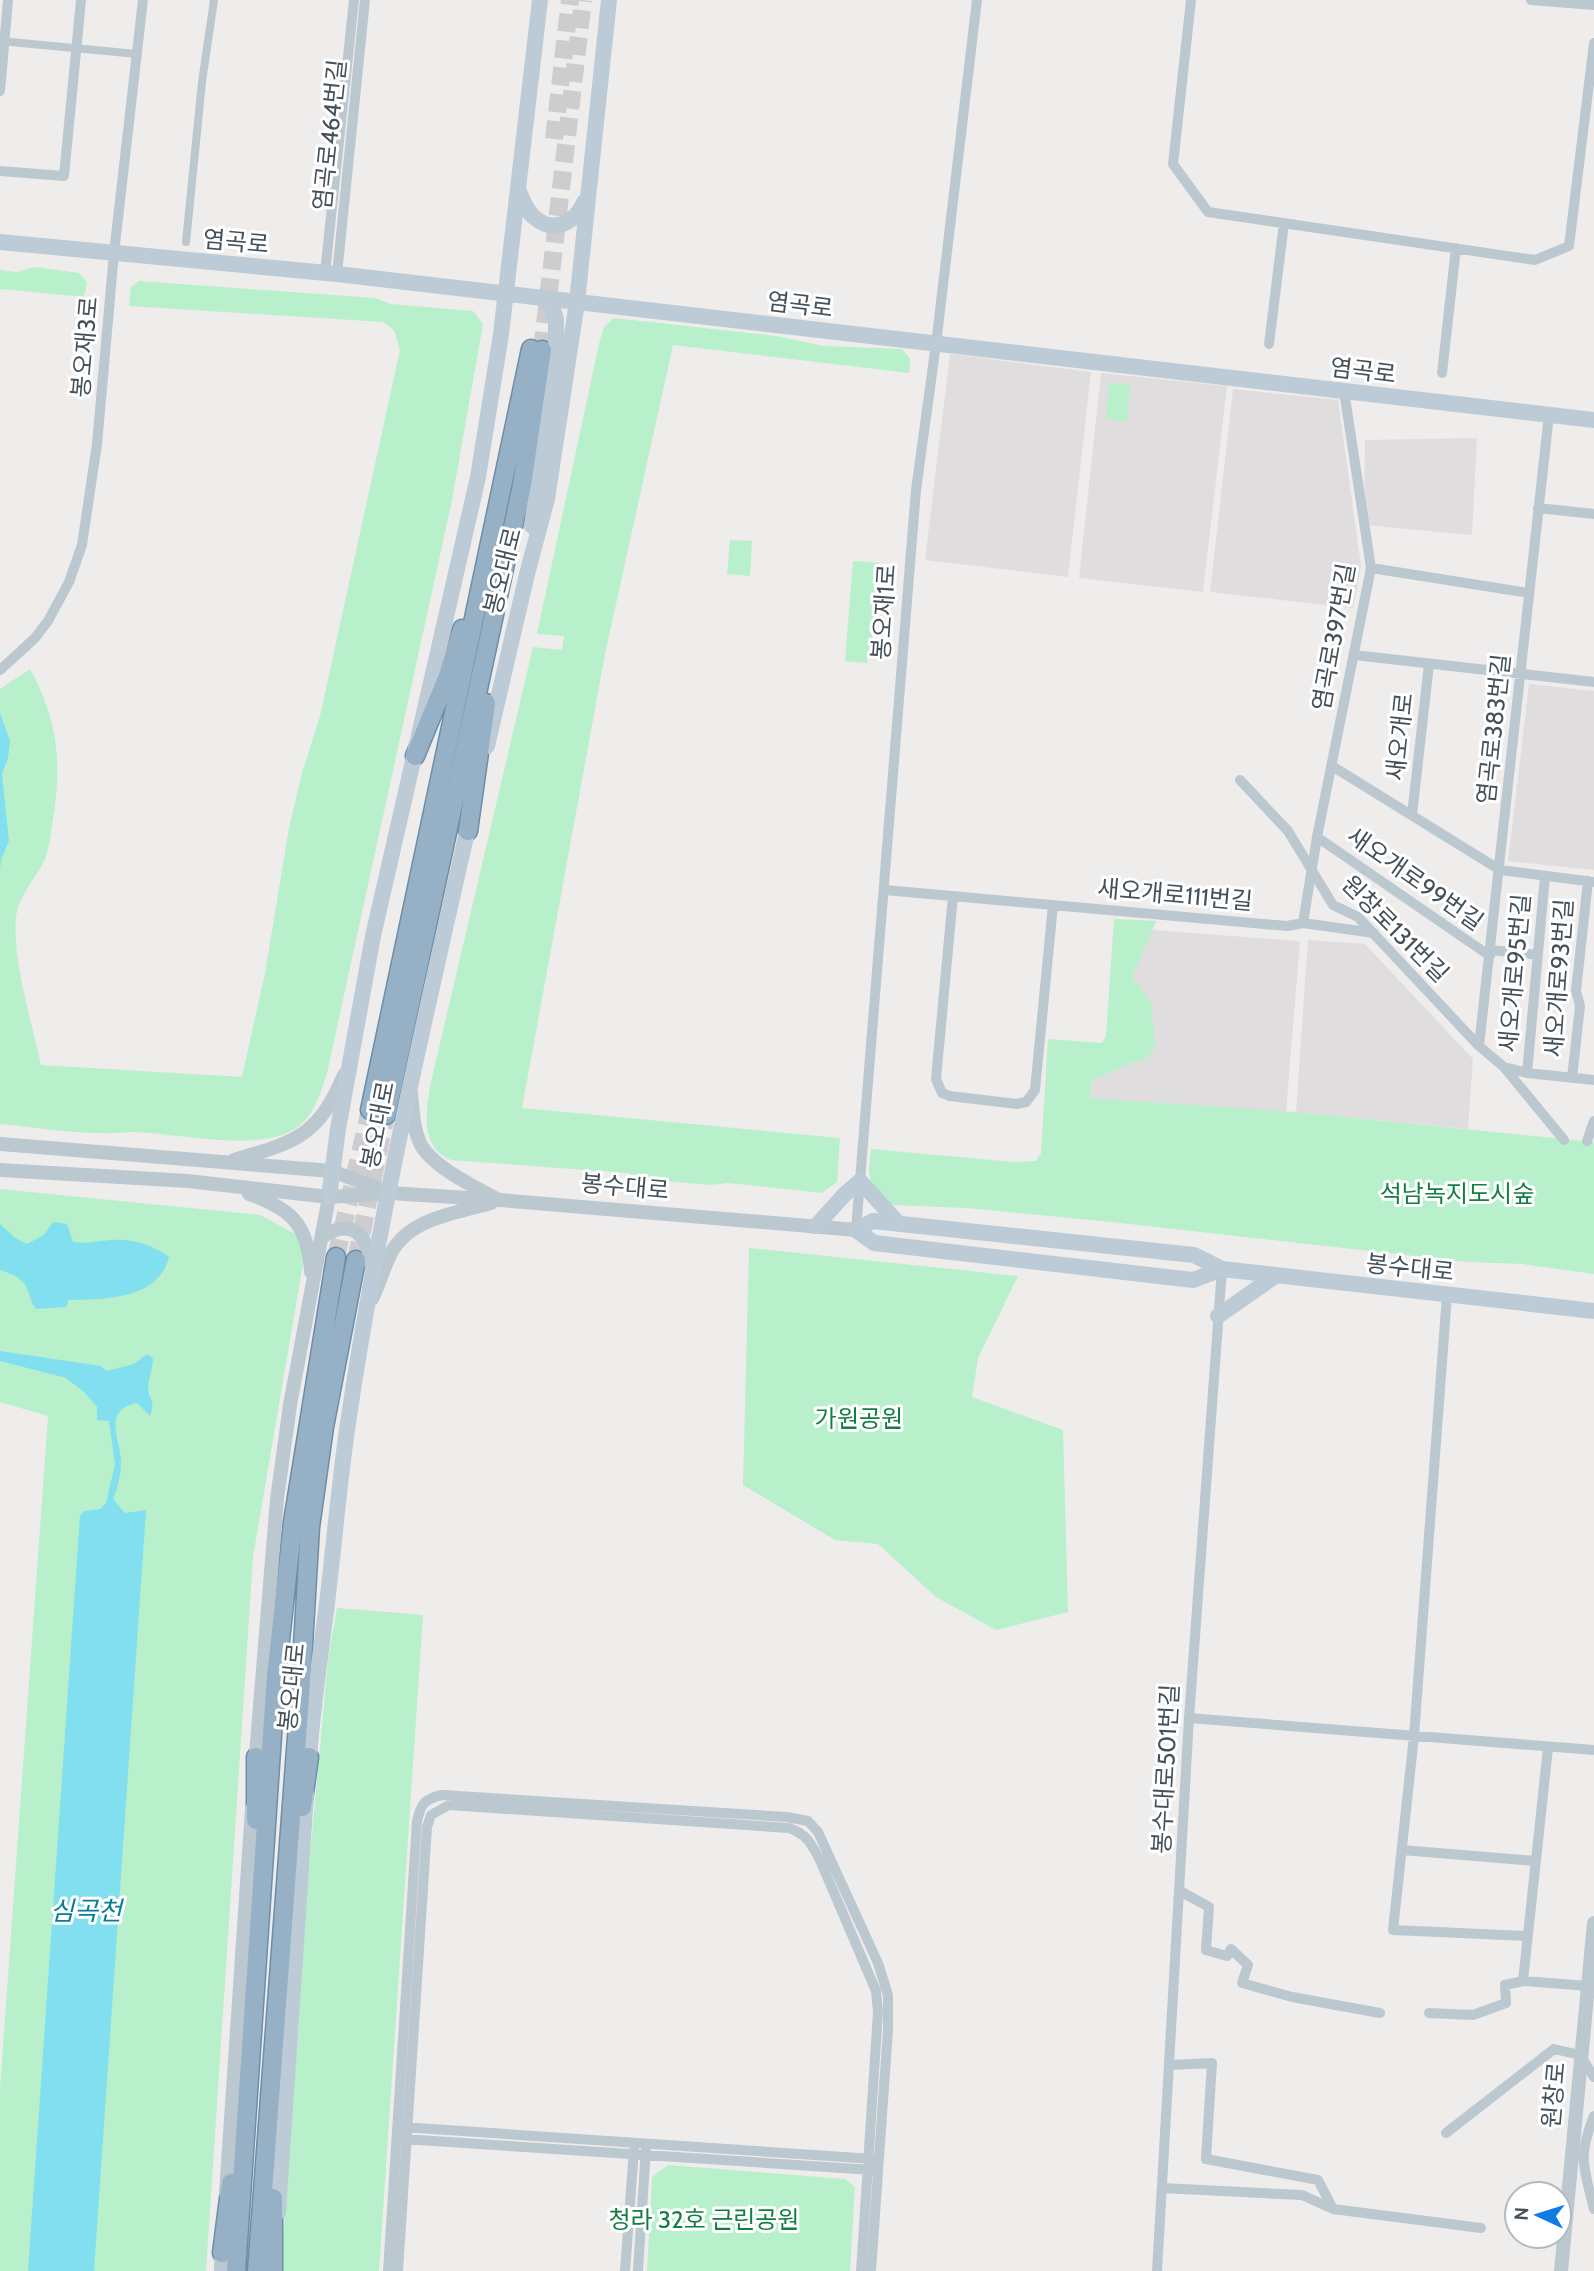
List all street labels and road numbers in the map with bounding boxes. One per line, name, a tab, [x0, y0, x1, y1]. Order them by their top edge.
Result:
street label: 염곡로464번길	[307, 58, 352, 212]
street label: 염곡로	[202, 224, 270, 259]
street label: 염곡로	[765, 286, 835, 323]
street label: 봉오재3로	[66, 295, 103, 399]
street label: 염곡로	[1328, 352, 1398, 389]
street label: 봉오대로	[478, 525, 527, 617]
street label: 염곡로397번길	[1306, 561, 1361, 713]
street label: 봉오재1로	[866, 563, 901, 661]
street label: 염곡로383번길	[1471, 652, 1516, 806]
street label: 새오개로	[1380, 692, 1419, 782]
street label: 새오개로99번길	[1342, 821, 1489, 936]
street label: 원창로131번길	[1336, 869, 1455, 988]
street label: 새오개로111번길	[1096, 873, 1254, 916]
street label: 새오개로95번길	[1493, 892, 1536, 1053]
street label: 새오개로93번길	[1538, 898, 1579, 1058]
street label: 봉오대로	[355, 1079, 400, 1171]
street label: 봉수대로	[580, 1168, 670, 1205]
street label: 봉수대로	[1365, 1248, 1455, 1287]
street label: 봉오대로	[272, 1642, 311, 1732]
street label: 봉수대로501번길	[1147, 1683, 1184, 1855]
street label: 원창로	[1536, 2061, 1571, 2129]

